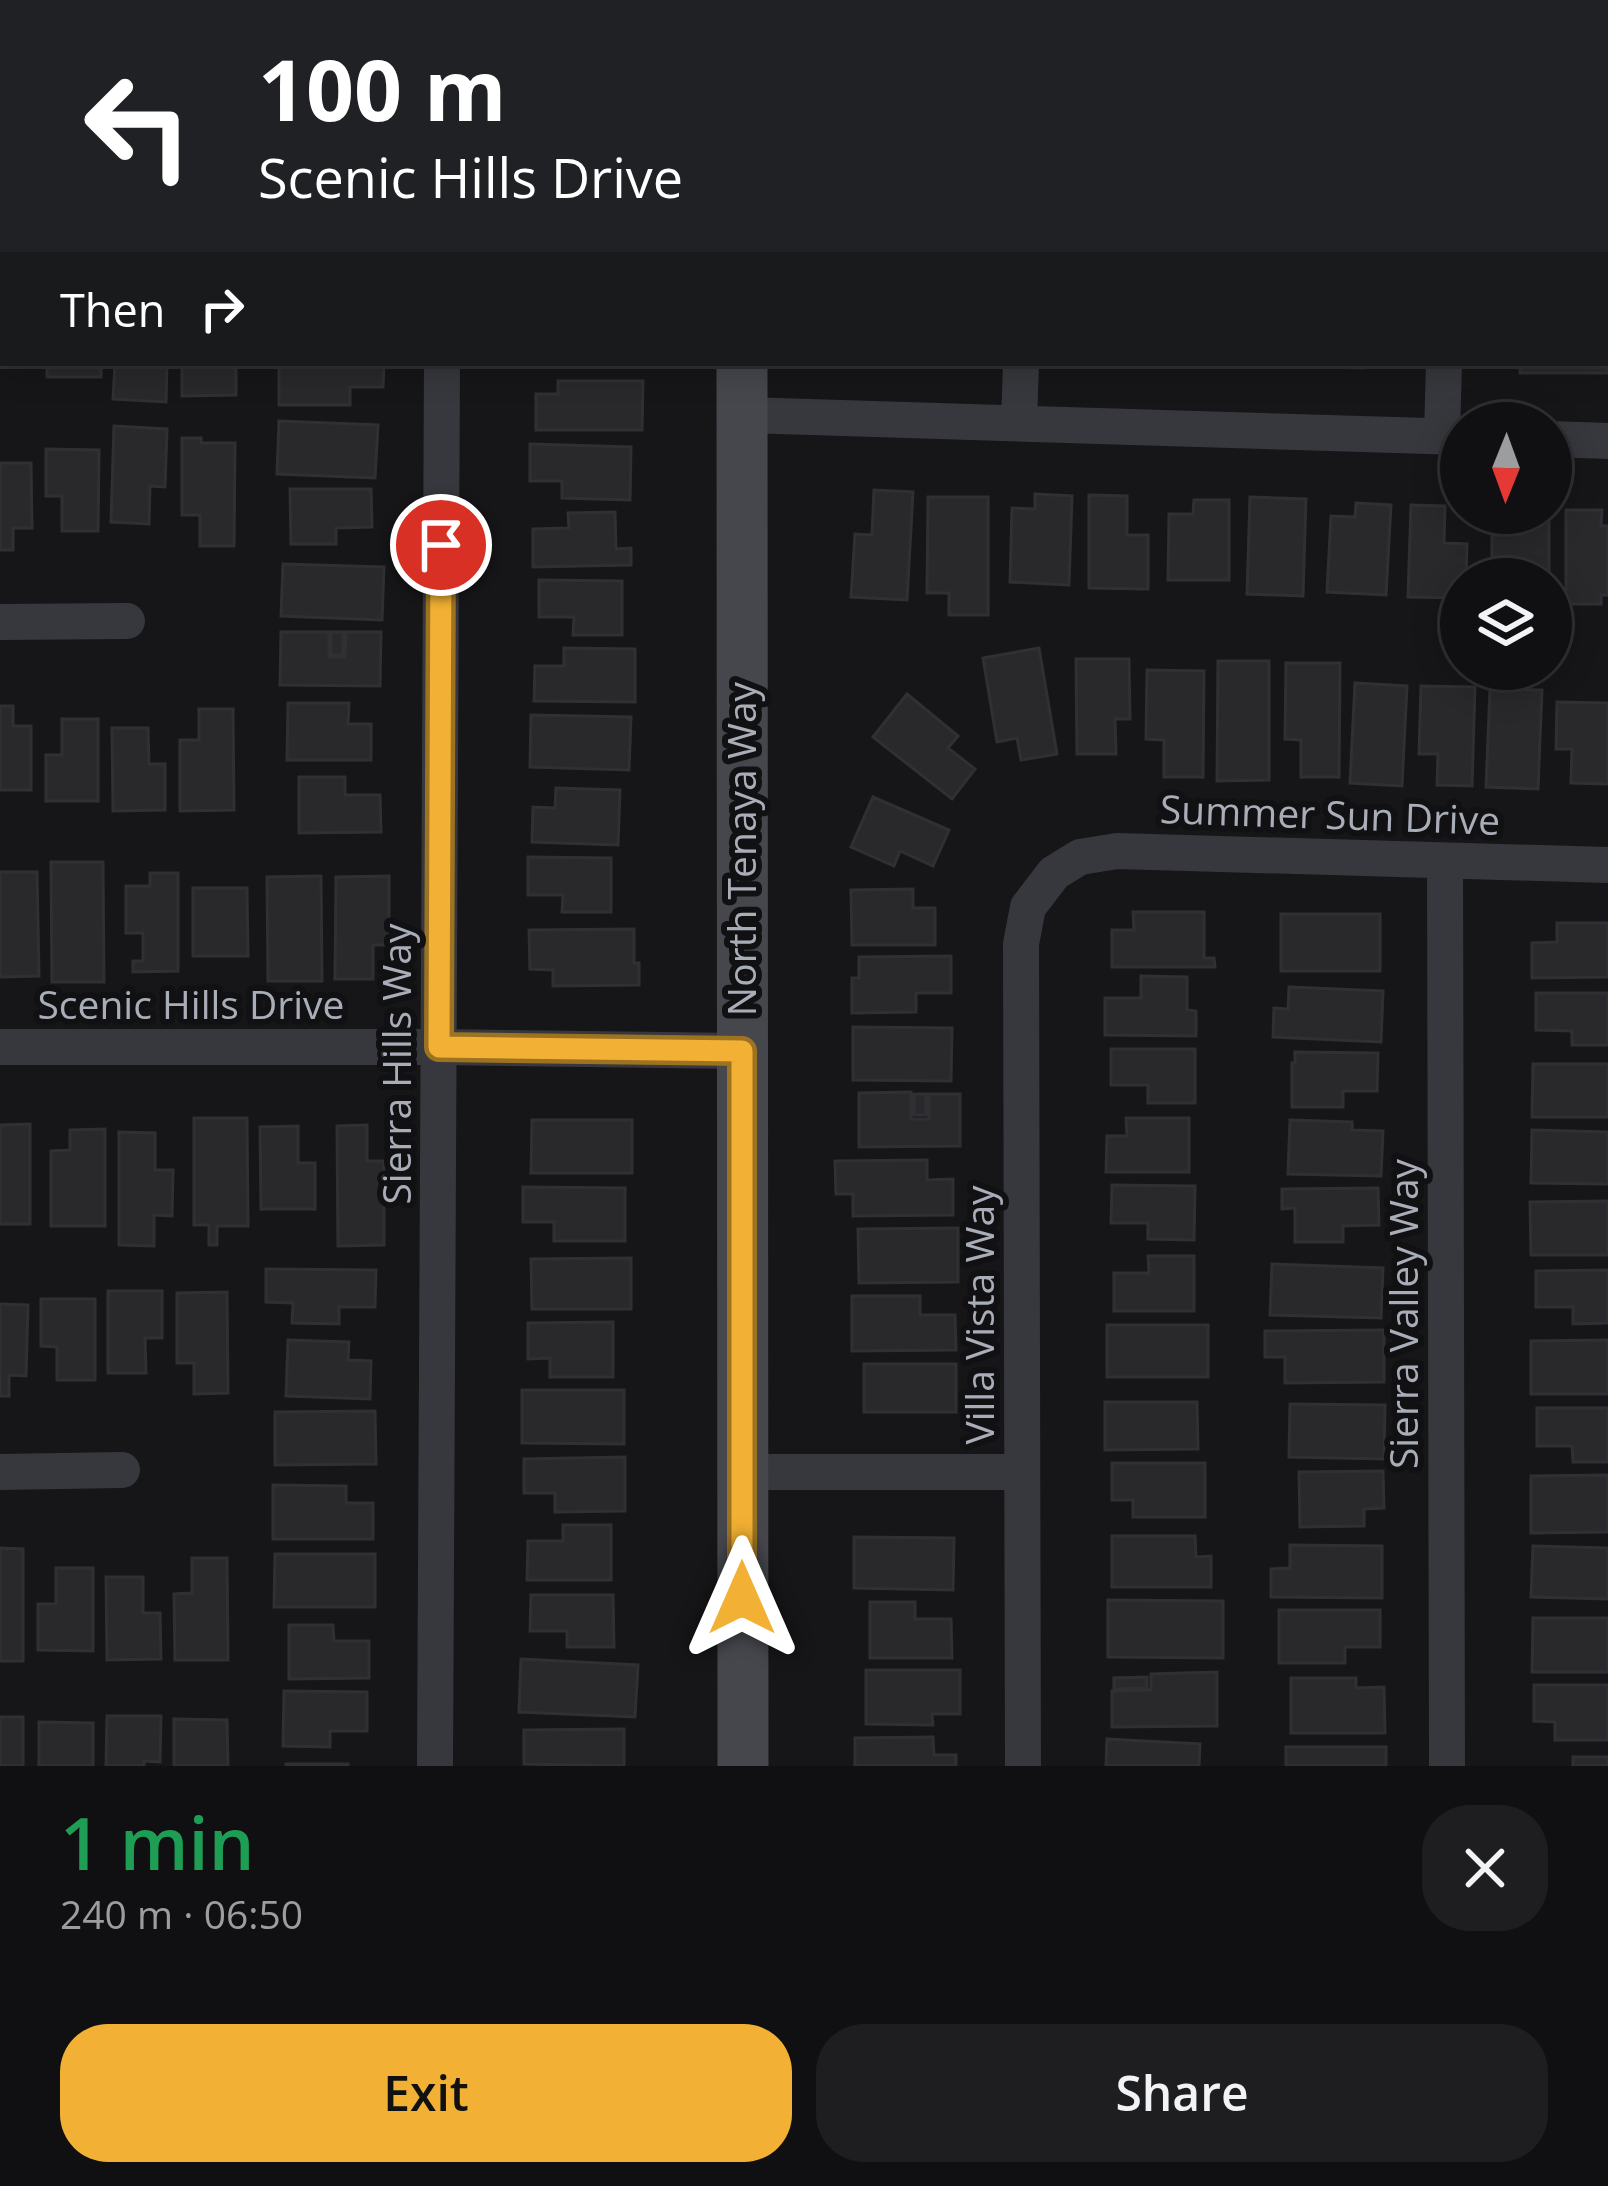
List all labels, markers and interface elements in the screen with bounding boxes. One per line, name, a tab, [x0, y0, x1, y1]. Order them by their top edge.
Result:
text: 100 m	[258, 31, 506, 146]
icon: left	[60, 48, 216, 204]
text: Scenic Hills Drive	[258, 140, 683, 214]
icon: right	[189, 276, 255, 342]
text: Then	[60, 279, 165, 340]
north arrow	[1440, 402, 1572, 534]
map controls	[1440, 402, 1572, 690]
pin	[390, 494, 492, 596]
icon: arrive	[408, 512, 474, 578]
button: layers	[1440, 558, 1572, 690]
street label: North Tenaya Way	[714, 681, 767, 1016]
street label: Summer Sun Drive	[1159, 781, 1501, 846]
street label: Sierra Hills Way	[369, 923, 422, 1205]
street label: Scenic Hills Drive	[37, 977, 345, 1030]
street label: Sierra Valley Way	[1376, 1158, 1429, 1469]
street label: Villa Vista Way	[952, 1185, 1005, 1445]
position arrow	[679, 1535, 805, 1661]
text: 1 min	[60, 1793, 254, 1891]
button: close	[1422, 1805, 1548, 1931]
text: 240 m · 06:50	[60, 1887, 303, 1940]
button: Exit	[60, 2024, 792, 2162]
button: Share	[816, 2024, 1548, 2162]

